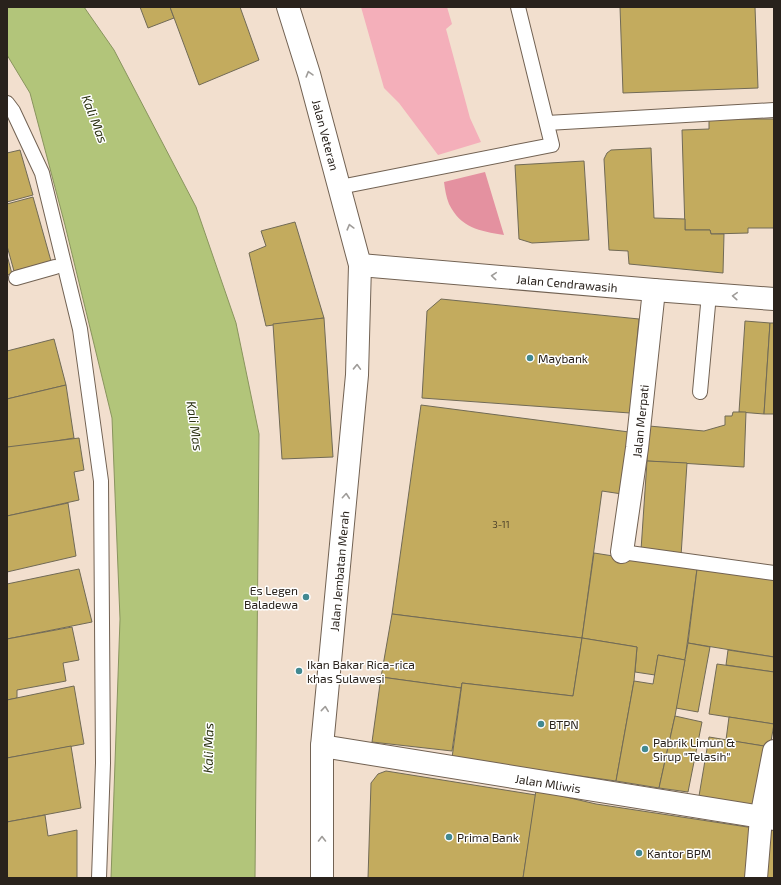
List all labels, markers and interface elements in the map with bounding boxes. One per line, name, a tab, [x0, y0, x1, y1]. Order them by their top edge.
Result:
one-way arrow	[305, 71, 314, 78]
water label: Kali Mas	[79, 93, 112, 146]
street label: Jalan Veteran	[310, 98, 342, 172]
one-way arrow	[347, 224, 355, 230]
one-way arrow	[491, 272, 497, 281]
street label: Jalan Cendrawasih	[516, 272, 618, 294]
one-way arrow	[732, 292, 738, 301]
place label: Maybank	[538, 351, 588, 365]
marker: Maybank	[525, 353, 535, 363]
one-way arrow	[353, 364, 361, 370]
street label: Jalan Merpati	[629, 384, 651, 458]
water label: Kali Mas	[184, 400, 206, 452]
one-way arrow	[341, 493, 350, 499]
street label: Jalan Jembatan Merah	[327, 510, 351, 632]
house number: 3-11	[492, 518, 510, 530]
place label: Es Legen Baladewa	[244, 583, 298, 611]
marker: Es Legen Baladewa	[301, 592, 311, 602]
place label: Ikan Bakar Rica-rica khas Sulawesi	[307, 657, 415, 685]
marker: Ikan Bakar Rica-rica khas Sulawesi	[294, 666, 304, 676]
one-way arrow	[321, 706, 330, 712]
place label: BTPN	[549, 717, 579, 731]
marker: BTPN	[536, 719, 546, 729]
water label: Kali Mas	[200, 722, 216, 773]
place label: Pabrik Limun & Sirup "Telasih"	[653, 735, 735, 763]
marker: Pabrik Limun & Sirup "Telasih"	[640, 744, 650, 754]
street label: Jalan Mliwis	[514, 771, 582, 795]
place label: Prima Bank	[457, 830, 519, 844]
marker: Prima Bank	[444, 832, 454, 842]
one-way arrow	[318, 836, 326, 842]
place label: Kantor BPM	[647, 846, 711, 860]
marker: Kantor BPM	[634, 848, 644, 858]

